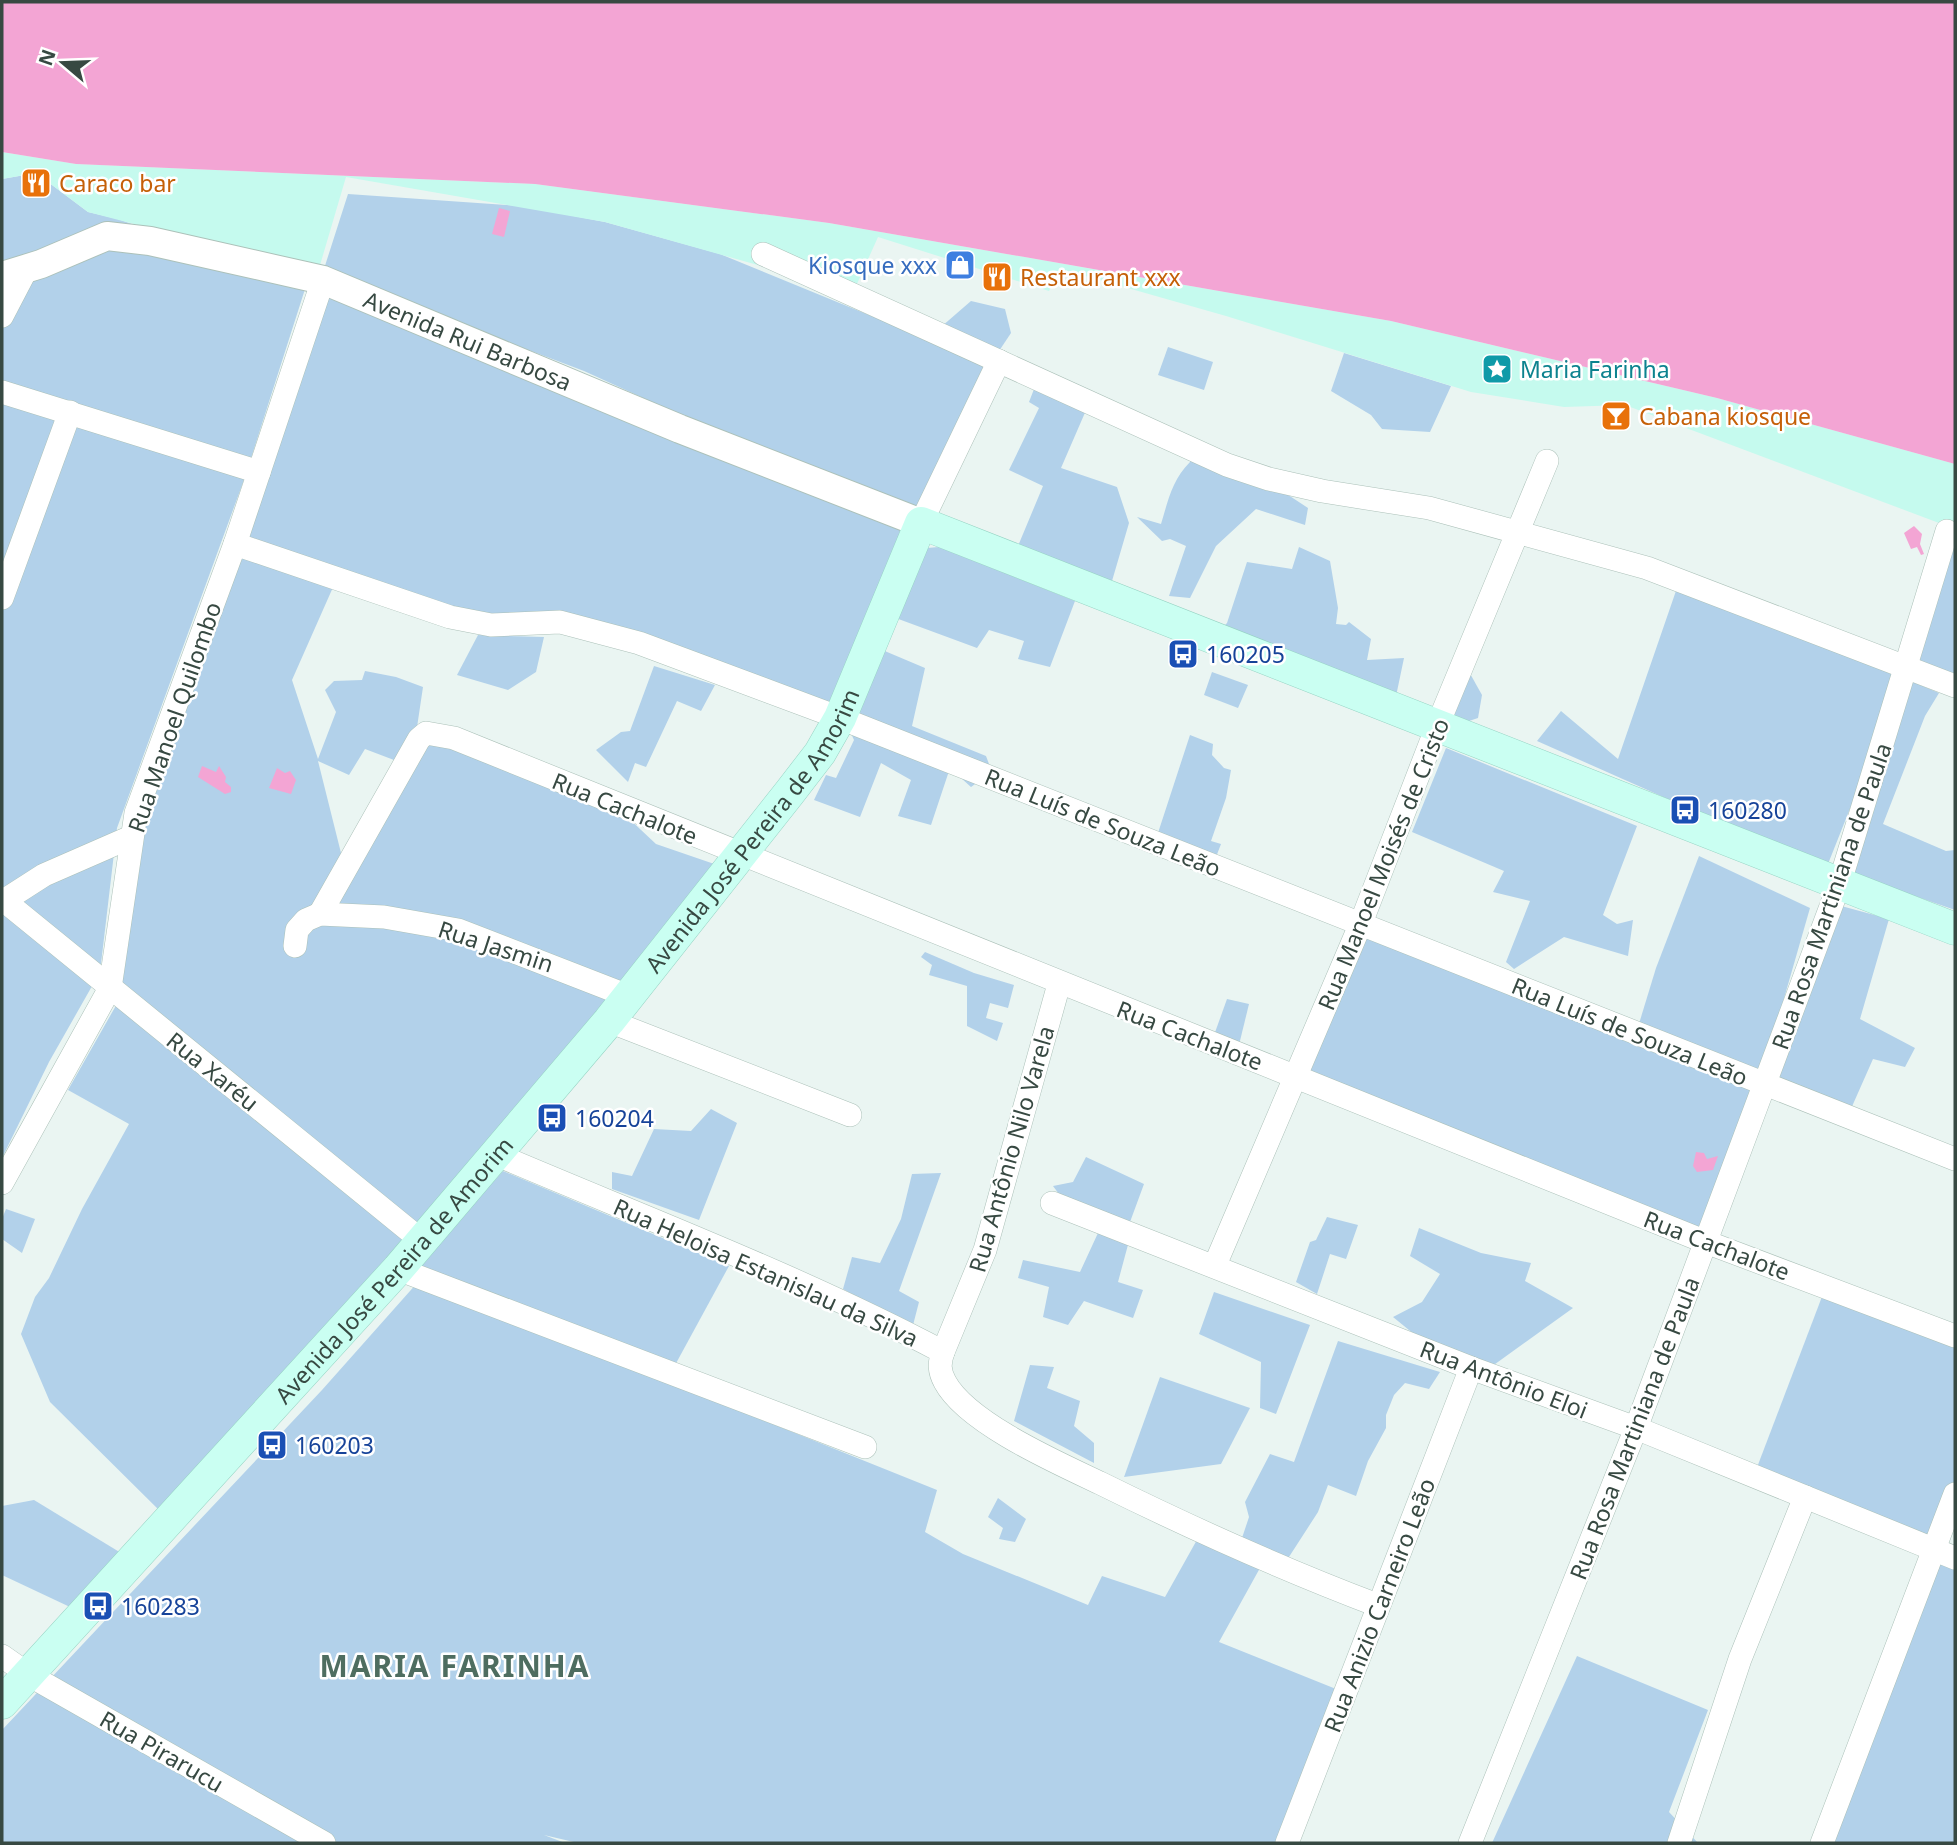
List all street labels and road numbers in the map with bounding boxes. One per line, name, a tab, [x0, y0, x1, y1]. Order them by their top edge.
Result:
street label: Avenida Rui Barbosa	[359, 283, 577, 398]
street label: Rua Manoel Quilombo	[120, 598, 228, 836]
street label: Avenida José Pereira de Amorim	[637, 684, 866, 979]
street label: Rua Manoel Moisés de Cristo	[1310, 713, 1456, 1015]
street label: Rua Rosa Martiniana de Paula	[1763, 738, 1899, 1054]
street label: Rua Luís de Souza Leão	[980, 760, 1226, 884]
street label: Rua Cachalote	[548, 764, 702, 852]
street label: Rua Jasmin	[434, 912, 558, 980]
street label: Rua Luís de Souza Leão	[1507, 969, 1753, 1093]
street label: Rua Cachalote	[1112, 992, 1268, 1078]
street label: Rua Antônio Nilo Varela	[960, 1022, 1062, 1276]
street label: Rua Xaréu	[160, 1024, 266, 1118]
street label: Avenida José Pereira de Amorim	[267, 1130, 520, 1410]
street label: Rua Heloisa Estanislau da Silva	[609, 1190, 923, 1354]
street label: Rua Cachalote	[1639, 1202, 1795, 1288]
street label: Rua Rosa Martiniana de Paula	[1561, 1272, 1707, 1584]
street label: Rua Antônio Eloi	[1416, 1332, 1592, 1426]
street label: Rua Anizio Carneiro Leão	[1316, 1473, 1442, 1737]
street label: Rua Pirarucu	[94, 1703, 230, 1799]

